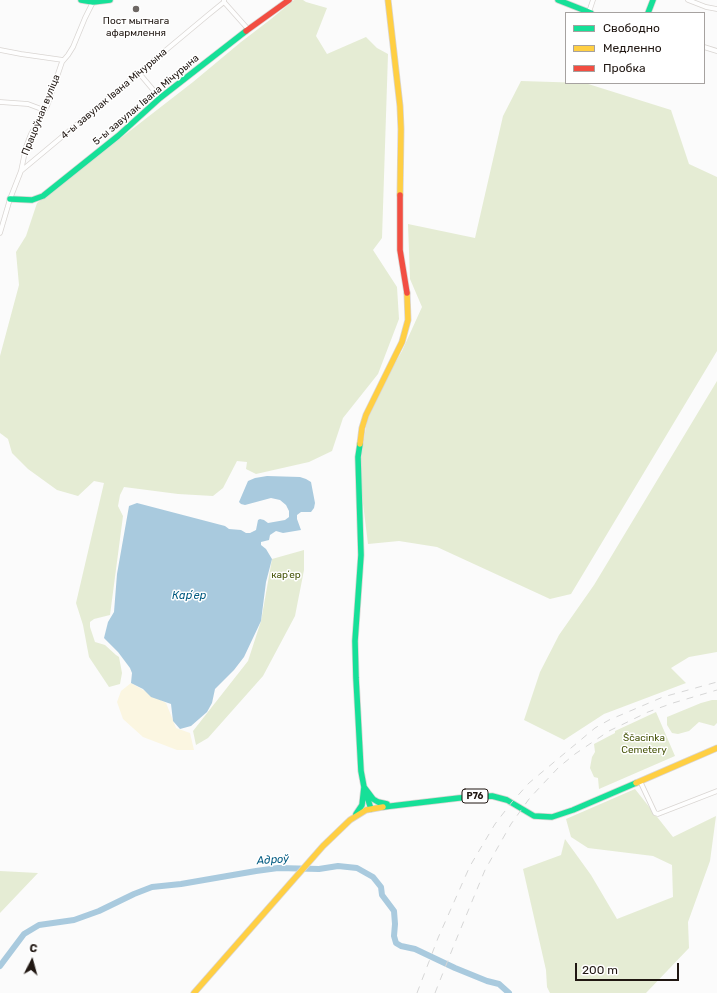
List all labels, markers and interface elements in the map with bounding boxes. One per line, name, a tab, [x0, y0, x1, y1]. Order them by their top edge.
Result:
marker: Пост мытнага афармлення	[131, 4, 141, 14]
legend	[565, 12, 705, 84]
place label: Пост мытнага афармлення	[103, 15, 169, 38]
text: Свободно	[603, 21, 660, 35]
text: Медленно	[603, 41, 662, 55]
street label: 4-ы завулак Івана Мічурына	[58, 46, 170, 142]
street label: 5-ы завулак Івана Мічурына	[91, 52, 201, 148]
text: Пробка	[603, 61, 646, 75]
street label: Працоўная вуліца	[19, 73, 63, 157]
park label: карʼер	[271, 569, 301, 581]
water label: Карʼер	[172, 589, 206, 603]
park label: Ščacinka Cemetery	[621, 732, 667, 756]
road number: Р76	[462, 789, 488, 803]
water label: Адроў	[256, 852, 290, 868]
north arrow	[12, 941, 52, 981]
text: С	[29, 942, 38, 955]
scale bar	[577, 955, 681, 981]
text: 200 m	[582, 963, 618, 977]

